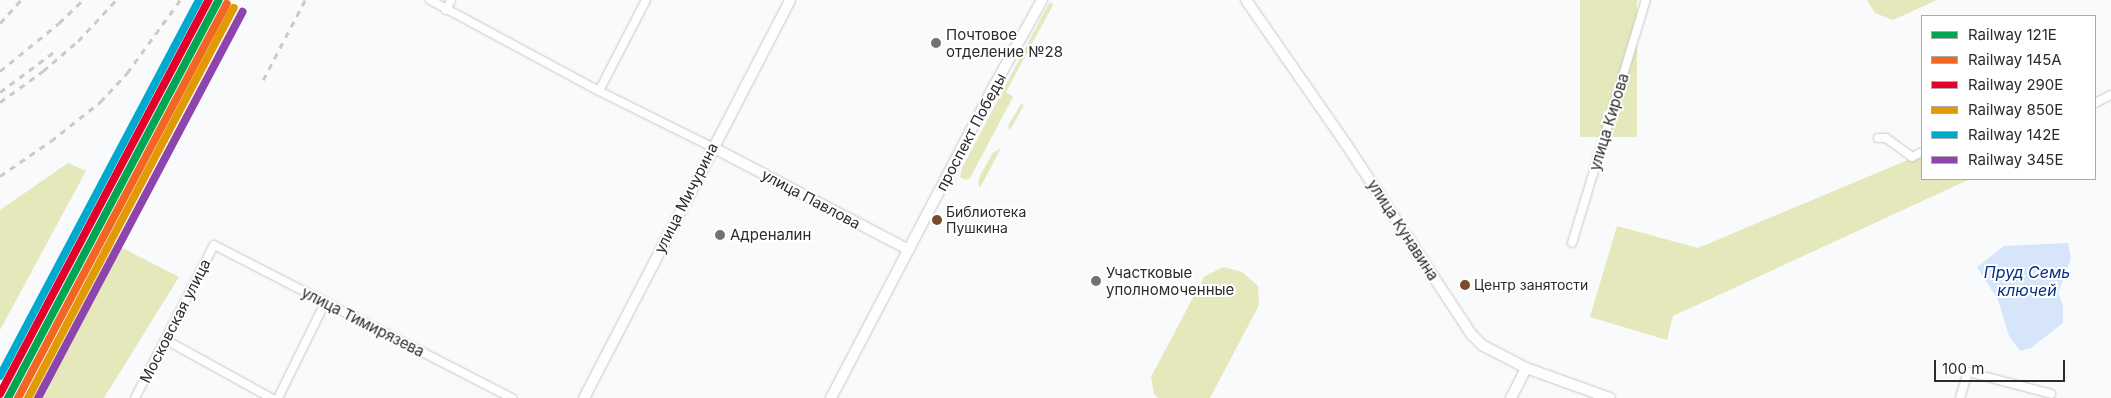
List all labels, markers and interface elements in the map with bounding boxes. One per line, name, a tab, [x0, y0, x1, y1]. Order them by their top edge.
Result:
legend	[1921, 15, 2096, 180]
place label: Почтовое отделение №28	[946, 25, 1063, 60]
text: Railway 121Е	[1968, 25, 2057, 44]
marker: Почтовое отделение №28	[930, 37, 942, 49]
text: Railway 145А	[1968, 50, 2062, 69]
street label: проспект Победы	[932, 70, 1010, 194]
street label: улица Кирова	[1586, 71, 1632, 173]
text: Railway 290Е	[1968, 75, 2063, 94]
text: Railway 850Е	[1968, 100, 2063, 119]
text: Railway 142Е	[1968, 125, 2060, 144]
street label: улица Мичурина	[650, 140, 722, 256]
text: Railway 345Е	[1968, 150, 2064, 169]
street label: улица Павлова	[758, 165, 864, 233]
street label: улица Кунавина	[1364, 176, 1442, 284]
place label: Библиотека Пушкина	[946, 204, 1026, 236]
marker: Библиотека Пушкина	[932, 215, 942, 225]
place label: Адреналин	[730, 226, 811, 244]
marker: Адреналин	[714, 229, 726, 241]
street label: Московская улица	[136, 256, 214, 386]
water label: Пруд Семь ключей	[1984, 262, 2070, 300]
place label: Участковые уполномоченные	[1106, 263, 1234, 298]
marker: Участковые уполномоченные	[1090, 275, 1102, 287]
place label: Центр занятости	[1474, 277, 1588, 293]
marker: Центр занятости	[1460, 280, 1470, 290]
street label: улица Тимирязева	[299, 283, 427, 361]
scale bar	[1936, 350, 2067, 382]
text: 100 m	[1942, 359, 1984, 378]

